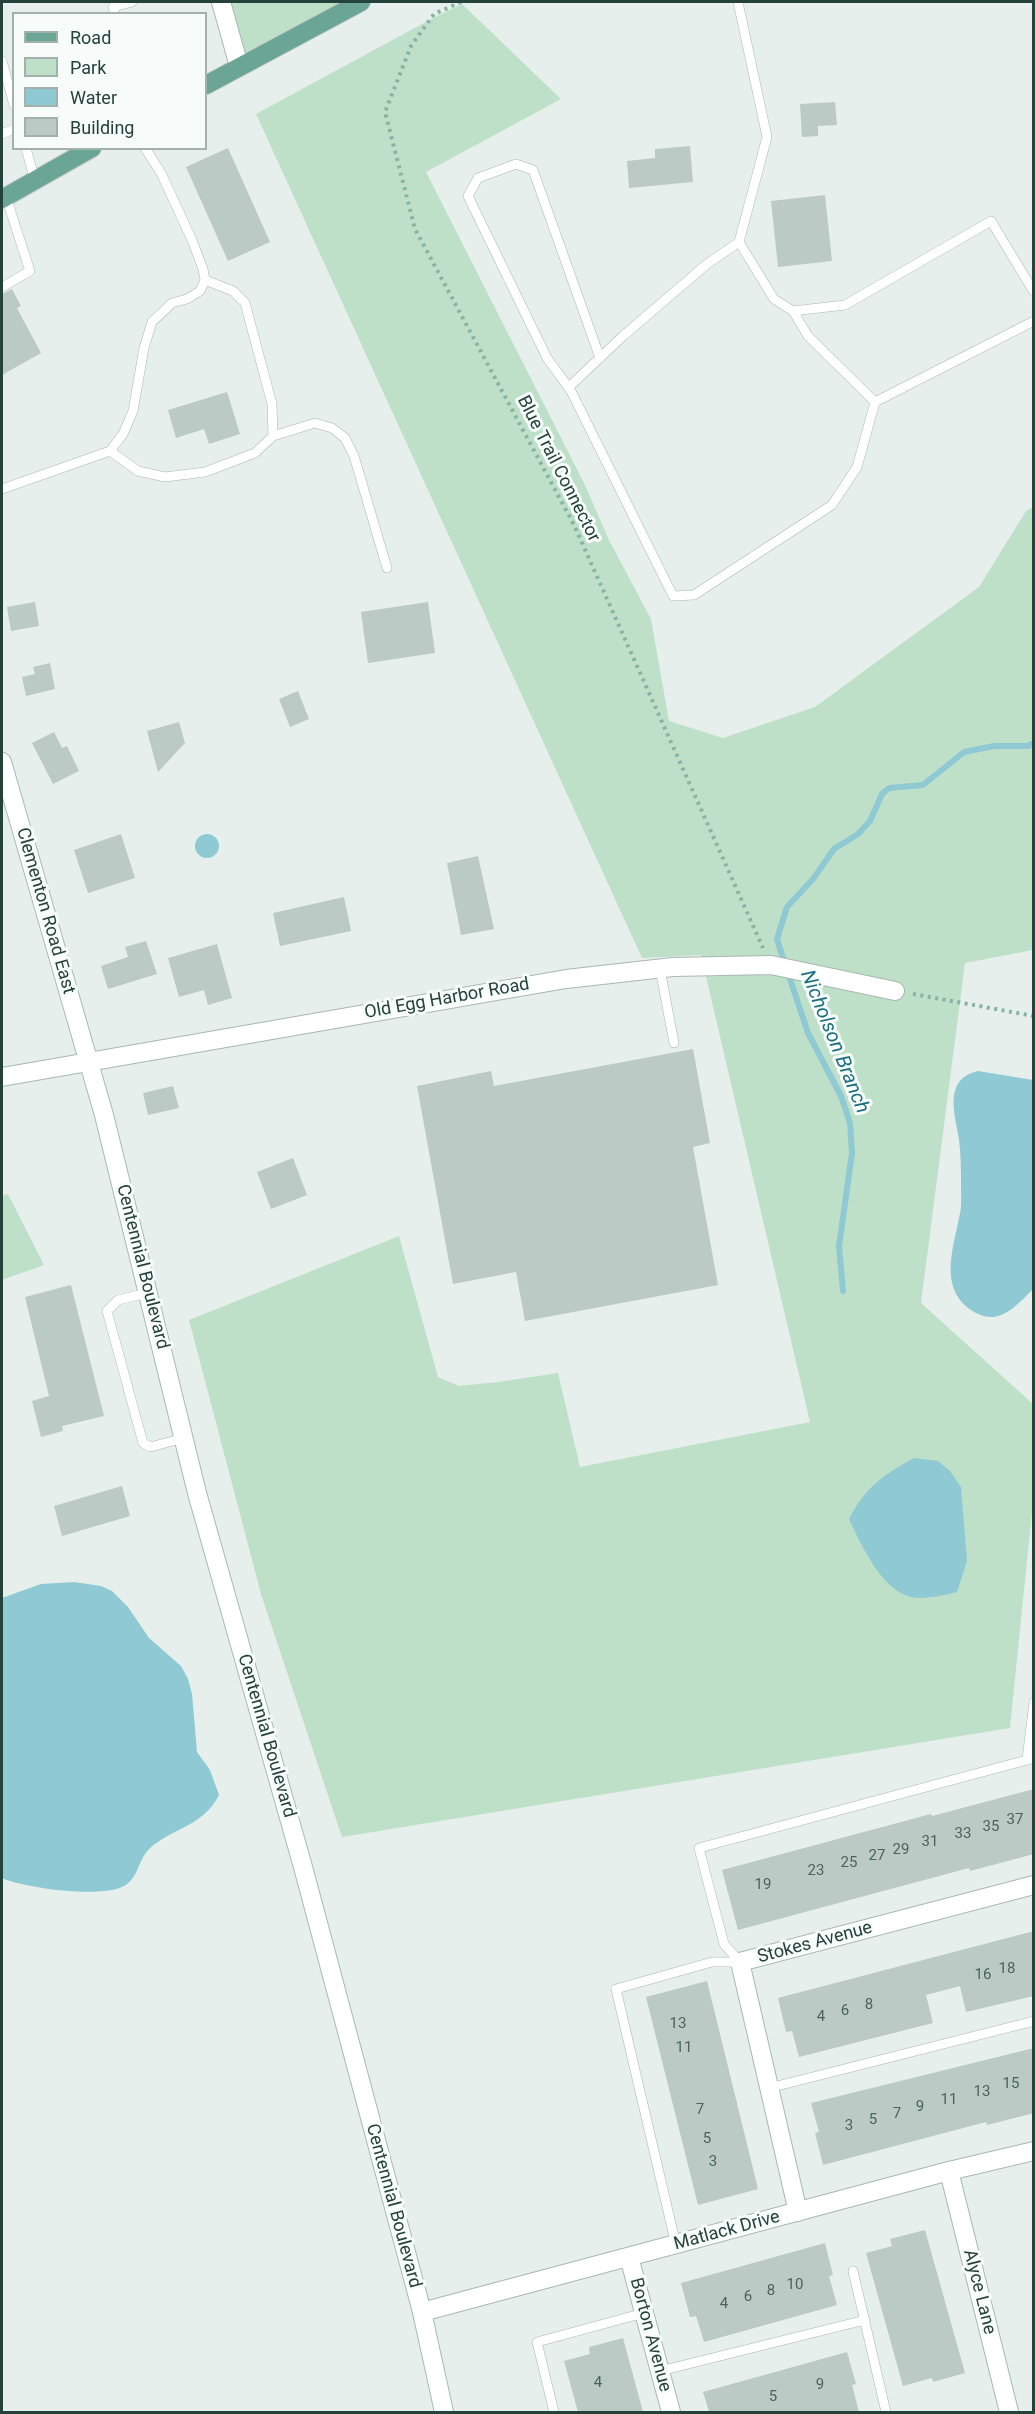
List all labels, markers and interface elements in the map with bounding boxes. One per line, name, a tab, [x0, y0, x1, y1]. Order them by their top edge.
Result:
legend	[12, 12, 207, 150]
text: Road	[70, 27, 111, 48]
text: Park	[70, 57, 106, 78]
text: Water	[70, 87, 117, 108]
text: Building	[70, 117, 134, 138]
street label: Blue Trail Connector	[512, 392, 604, 546]
street label: Clementon Road East	[11, 825, 79, 997]
water label: Nicholson Branch	[794, 967, 874, 1117]
street label: Old Egg Harbor Road	[363, 974, 531, 1024]
street label: Centennial Boulevard	[111, 1182, 173, 1352]
street label: Centennial Boulevard	[232, 1652, 300, 1820]
house number: 37	[1007, 1811, 1023, 1829]
house number: 35	[983, 1818, 999, 1836]
house number: 33	[955, 1825, 971, 1843]
house number: 31	[922, 1833, 938, 1851]
house number: 29	[893, 1841, 909, 1859]
house number: 27	[869, 1847, 885, 1865]
house number: 25	[841, 1854, 857, 1872]
house number: 23	[808, 1862, 824, 1880]
house number: 19	[755, 1876, 771, 1894]
street label: Stokes Avenue	[755, 1917, 875, 1969]
house number: 18	[999, 1960, 1015, 1978]
house number: 16	[975, 1966, 991, 1984]
house number: 8	[865, 1996, 873, 2014]
house number: 6	[841, 2002, 849, 2020]
house number: 4	[817, 2008, 825, 2026]
house number: 13	[670, 2015, 686, 2033]
house number: 11	[676, 2039, 692, 2057]
house number: 15	[1003, 2075, 1019, 2093]
house number: 13	[974, 2083, 990, 2101]
house number: 11	[941, 2091, 957, 2109]
house number: 9	[916, 2098, 924, 2116]
house number: 7	[696, 2101, 704, 2119]
house number: 7	[893, 2105, 901, 2123]
house number: 5	[869, 2111, 877, 2129]
house number: 3	[845, 2117, 853, 2135]
street label: Centennial Boulevard	[361, 2121, 425, 2291]
house number: 5	[703, 2130, 711, 2148]
house number: 3	[709, 2153, 717, 2171]
street label: Matlack Drive	[672, 2206, 782, 2256]
street label: Alyce Lane	[958, 2247, 1000, 2337]
street label: Borton Avenue	[624, 2276, 676, 2394]
house number: 10	[787, 2276, 803, 2294]
house number: 8	[767, 2282, 775, 2300]
house number: 6	[744, 2288, 752, 2306]
house number: 4	[720, 2295, 728, 2313]
house number: 4	[594, 2374, 602, 2392]
house number: 9	[816, 2376, 824, 2394]
house number: 5	[769, 2388, 777, 2406]

